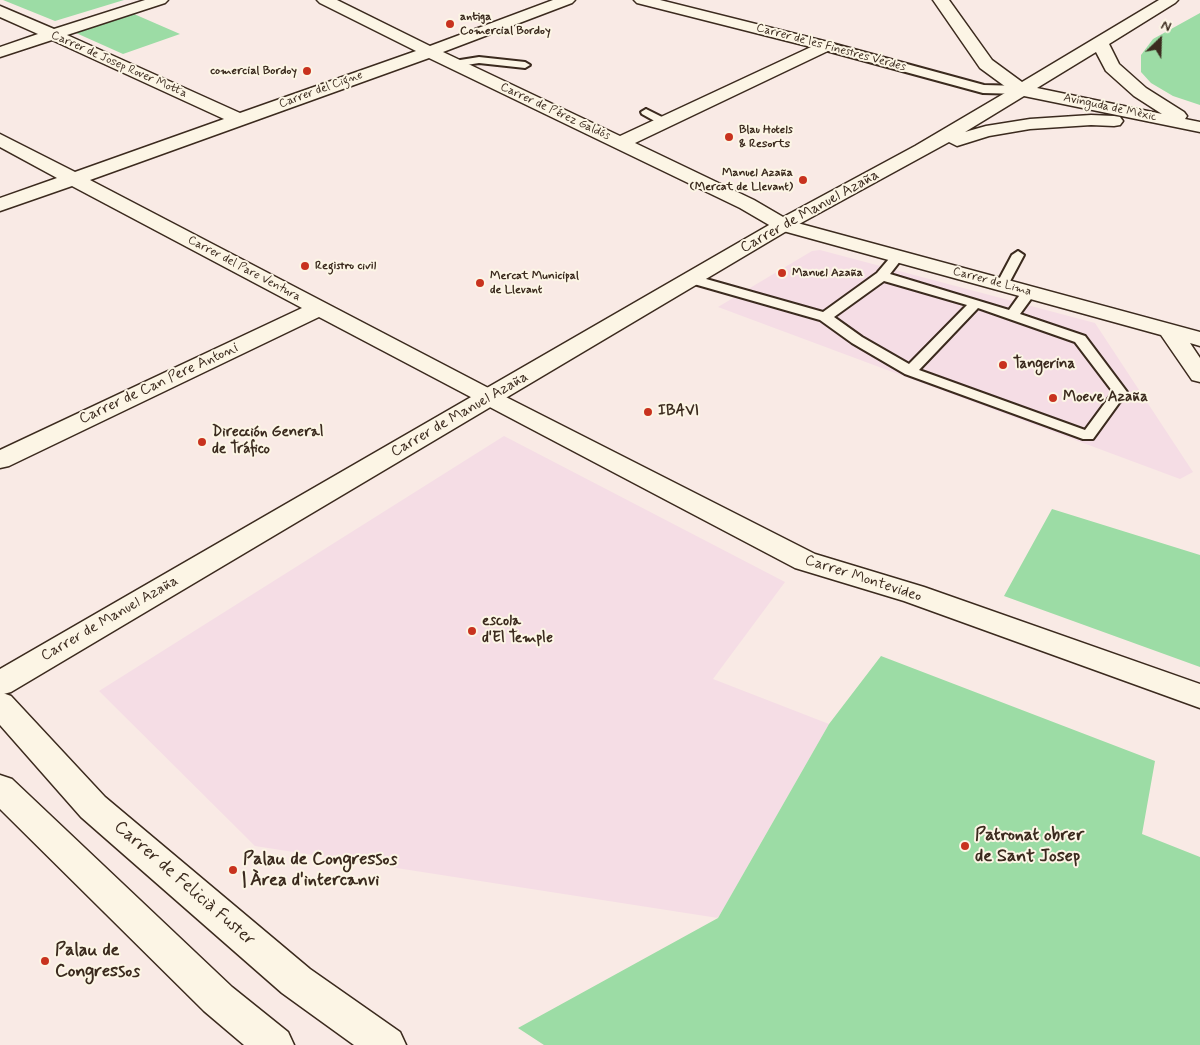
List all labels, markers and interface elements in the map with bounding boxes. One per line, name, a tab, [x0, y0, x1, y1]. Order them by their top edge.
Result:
place label: antiga Comercial Bordoy	[460, 10, 551, 38]
north arrow	[1135, 15, 1185, 65]
text: N	[1158, 16, 1174, 36]
marker: antiga Comercial Bordoy	[444, 18, 456, 30]
street label: Carrer de les Finestres Verdes	[755, 21, 907, 75]
street label: Carrer de Josep Rover Motta	[49, 28, 189, 102]
place label: comercial Bordoy	[210, 64, 297, 78]
marker: comercial Bordoy	[301, 65, 313, 77]
street label: Carrer del Cigne	[277, 68, 365, 112]
street label: Carrer de Pérez Galdós	[498, 80, 612, 144]
street label: Avinguda de Mèxic	[1062, 91, 1158, 125]
place label: Blau Hotels & Resorts	[739, 123, 793, 151]
marker: Blau Hotels & Resorts	[723, 131, 735, 143]
place label: Manuel Azaña (Mercat de Llevant)	[690, 166, 793, 194]
street label: Carrer de Manuel Azaña	[738, 166, 882, 258]
marker: Manuel Azaña (Mercat de Llevant)	[797, 174, 809, 186]
street label: Carrer del Pare Ventura	[185, 233, 303, 305]
place label: Registro civil	[315, 259, 376, 273]
marker: Registro civil	[299, 260, 311, 272]
street label: Carrer de Lima	[951, 265, 1033, 299]
place label: Manuel Azaña	[792, 266, 863, 280]
marker: Manuel Azaña	[776, 267, 788, 279]
place label: Mercat Municipal de Llevant	[490, 269, 579, 297]
marker: Mercat Municipal de Llevant	[474, 277, 486, 289]
street label: Carrer de Can Pere Antoni	[77, 339, 241, 429]
place label: Tangerina	[1013, 356, 1075, 374]
marker: Tangerina	[997, 359, 1009, 371]
street label: Carrer de Manuel Azaña	[388, 368, 532, 462]
place label: Moeve Azaña	[1063, 389, 1148, 407]
marker: Moeve Azaña	[1047, 392, 1059, 404]
place label: IBAVI	[658, 403, 699, 421]
marker: IBAVI	[642, 406, 654, 418]
place label: Dirección General de Tráfico	[212, 424, 323, 459]
marker: Dirección General de Tráfico	[196, 436, 208, 448]
street label: Carrer Montevideo	[802, 552, 924, 606]
street label: Carrer de Manuel Azaña	[38, 572, 182, 666]
place label: escola d'El Temple	[482, 613, 553, 648]
marker: escola d'El Temple	[466, 625, 478, 637]
street label: Carrer de Felicià Fuster	[109, 817, 259, 951]
place label: Patronat obrer de Sant Josep	[975, 825, 1084, 868]
marker: Patronat obrer de Sant Josep	[959, 840, 971, 852]
place label: Palau de Congressos | Àrea d'intercanvi	[243, 849, 397, 892]
marker: Palau de Congressos | Àrea d'intercanvi	[227, 864, 239, 876]
place label: Palau de Congressos	[55, 940, 140, 982]
marker: Palau de Congressos	[39, 955, 51, 967]

